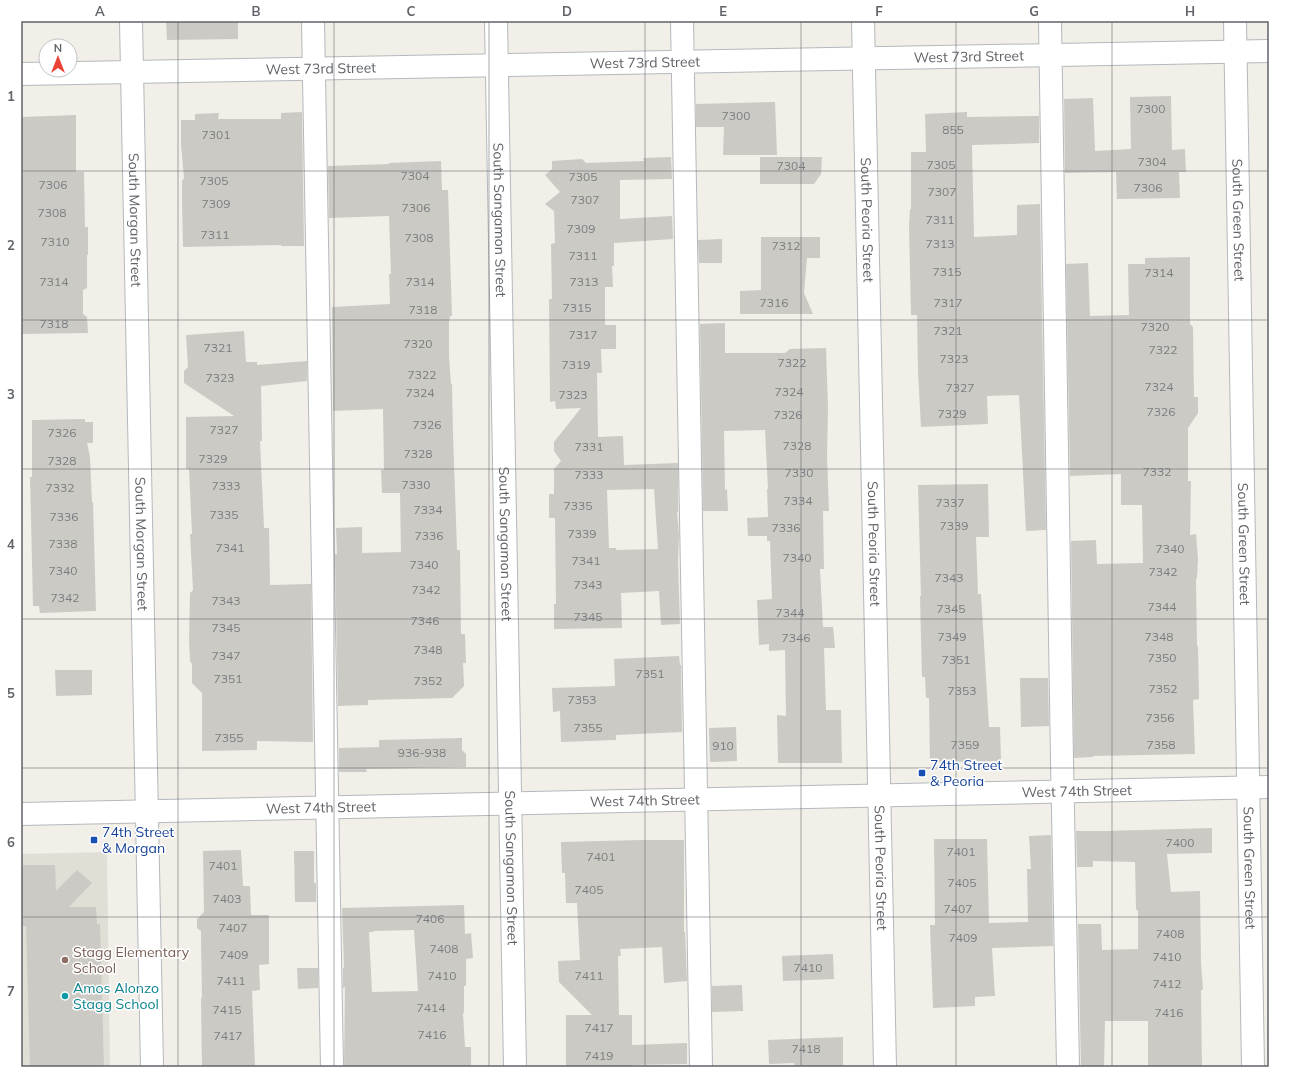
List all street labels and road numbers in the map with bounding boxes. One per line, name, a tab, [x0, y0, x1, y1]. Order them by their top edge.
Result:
street label: West 73rd Street	[913, 47, 1024, 67]
street label: West 73rd Street	[590, 52, 700, 73]
street label: West 73rd Street	[266, 58, 376, 78]
street label: South Sangamon Street	[489, 142, 510, 298]
street label: South Morgan Street	[125, 153, 145, 287]
street label: South Peoria Street	[857, 157, 878, 283]
street label: South Green Street	[1228, 158, 1248, 282]
street label: South Sangamon Street	[495, 466, 516, 622]
street label: South Morgan Street	[131, 477, 152, 611]
street label: South Peoria Street	[864, 481, 884, 607]
street label: South Green Street	[1234, 482, 1254, 606]
street label: West 74th Street	[1021, 781, 1132, 801]
street label: South Sangamon Street	[501, 790, 522, 945]
street label: West 74th Street	[590, 790, 700, 811]
street label: West 74th Street	[266, 797, 376, 818]
street label: South Peoria Street	[870, 805, 891, 931]
street label: South Green Street	[1240, 806, 1260, 929]

